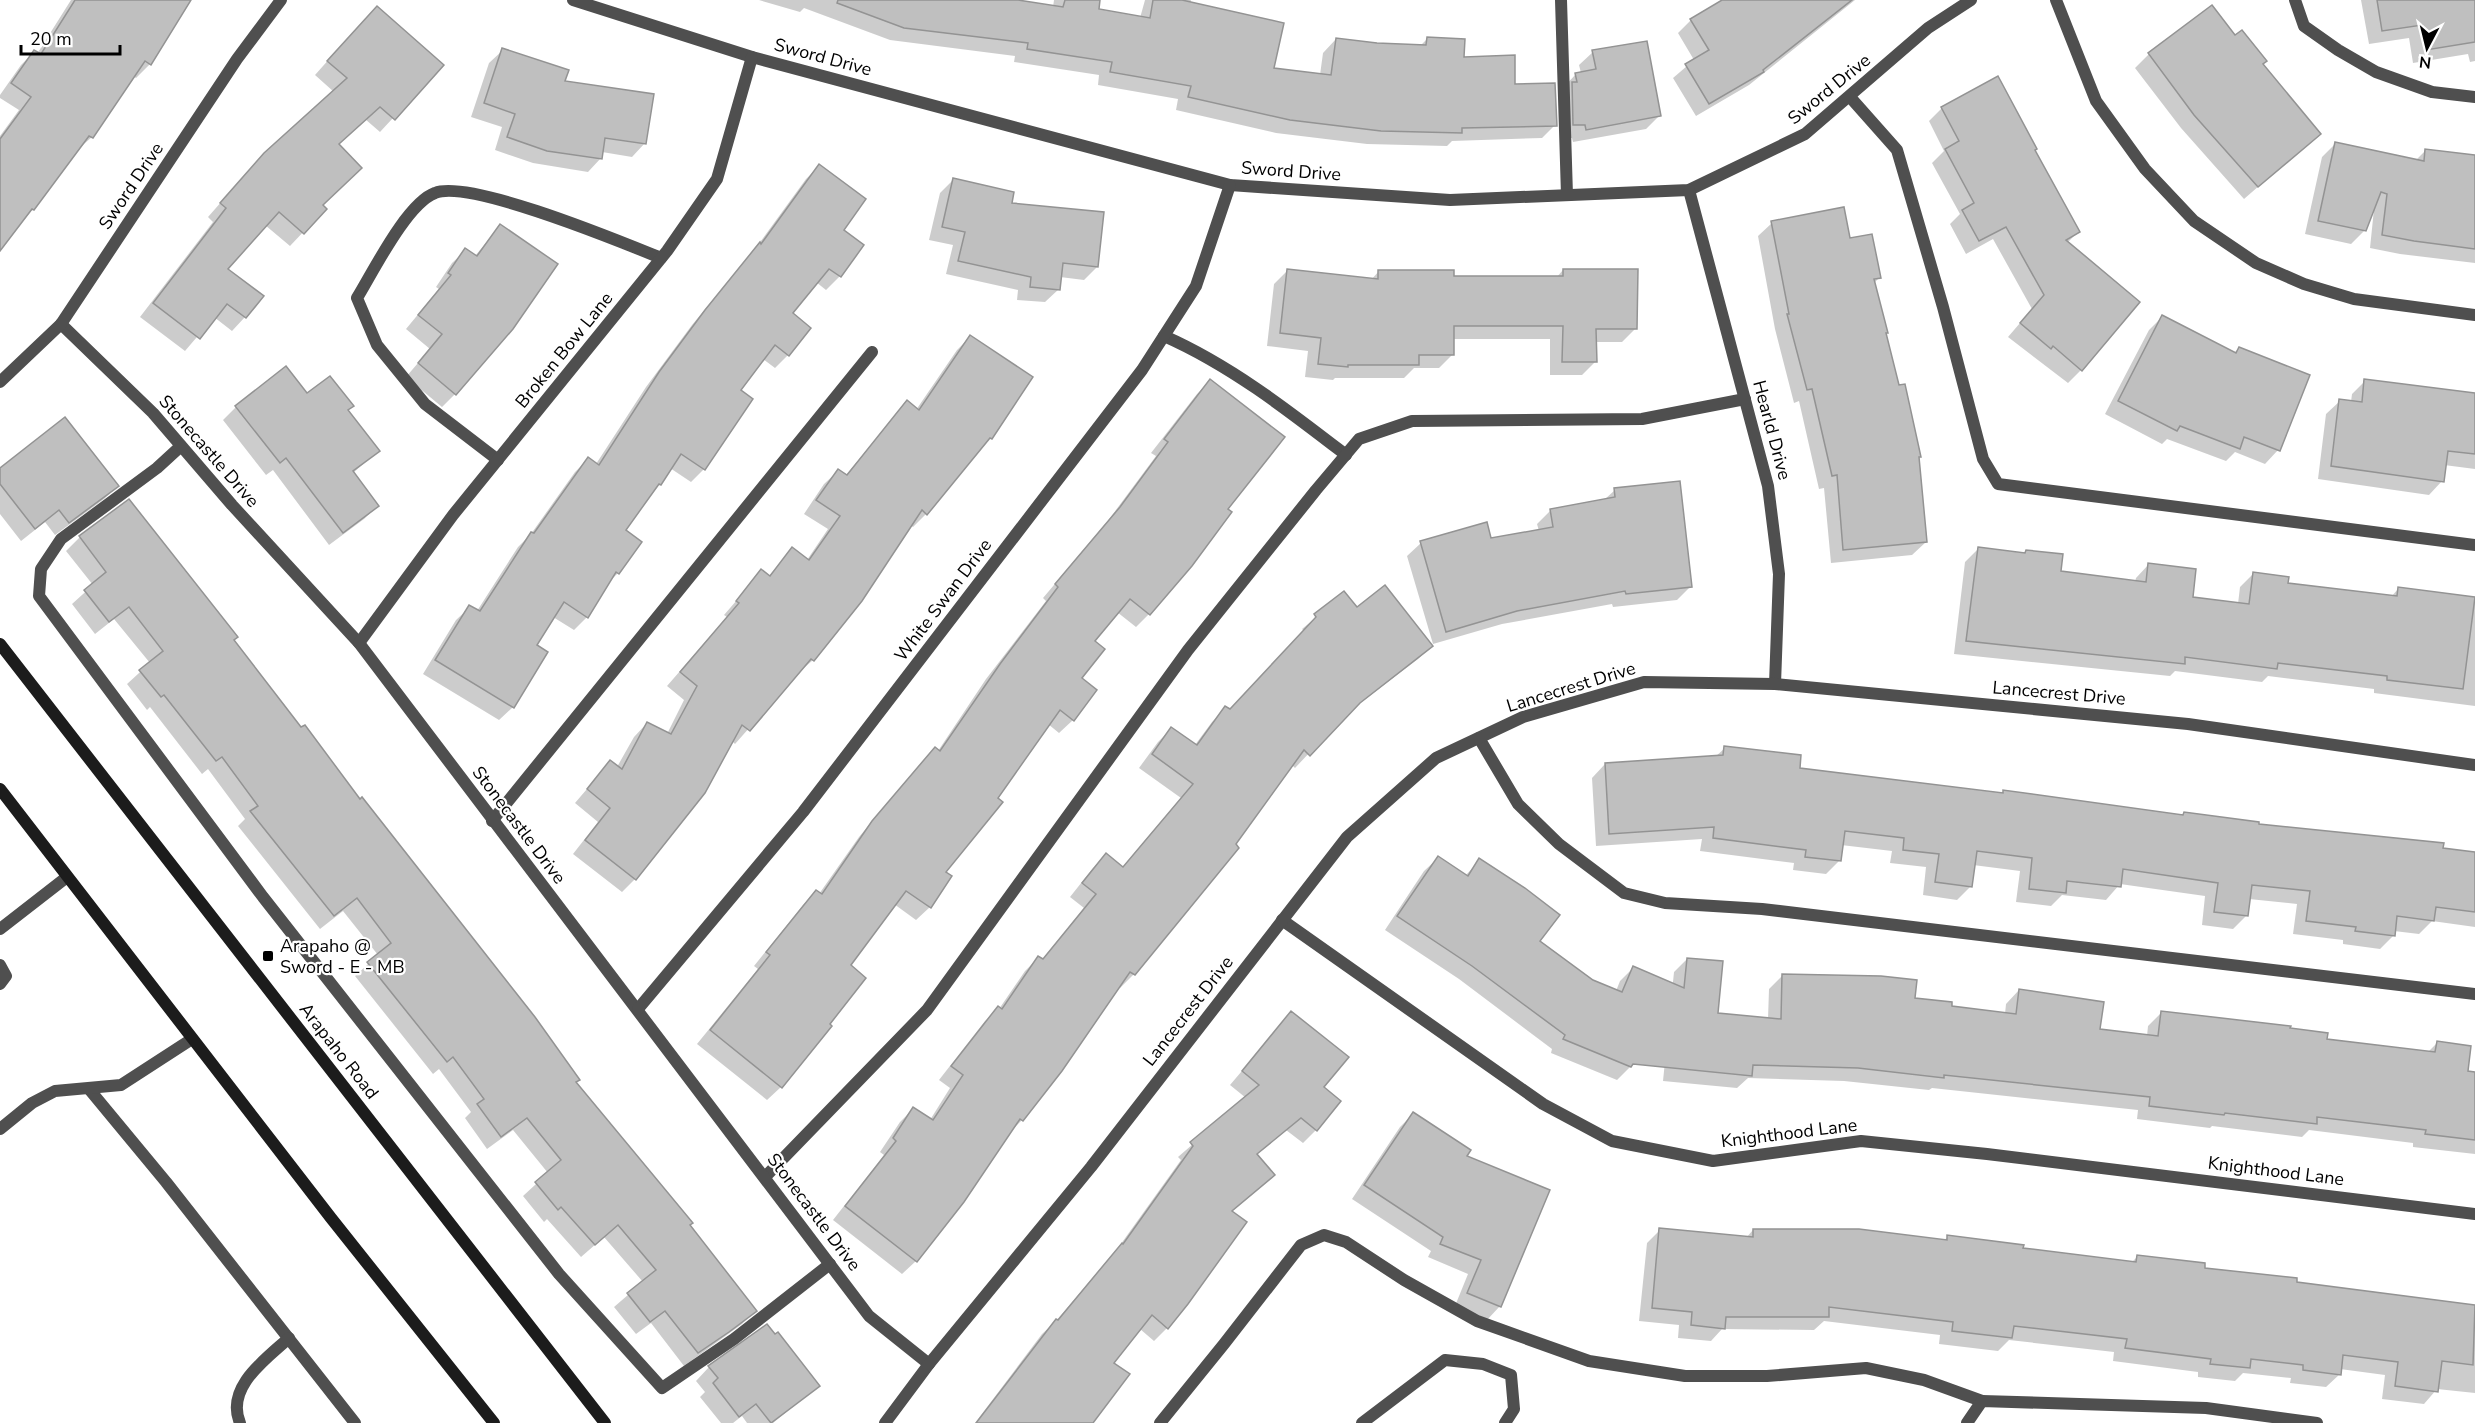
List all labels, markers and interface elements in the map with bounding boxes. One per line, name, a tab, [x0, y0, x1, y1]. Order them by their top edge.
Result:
scale bar	[21, 18, 120, 56]
north arrow	[2397, 18, 2457, 78]
text: 20 m	[30, 27, 72, 51]
street label: Sword Drive	[772, 32, 874, 82]
street label: Sword Drive	[1783, 48, 1875, 130]
text: N	[2418, 50, 2433, 74]
street label: Sword Drive	[93, 138, 169, 234]
street label: Sword Drive	[1240, 156, 1342, 186]
street label: Broken Bow Lane	[510, 287, 618, 413]
street label: Hearld Drive	[1747, 377, 1797, 483]
street label: Stonecastle Drive	[153, 390, 265, 512]
street label: White Swan Drive	[889, 534, 997, 666]
street label: Lancecrest Drive	[1504, 656, 1638, 718]
street label: Lancecrest Drive	[1991, 675, 2127, 711]
street label: Stonecastle Drive	[467, 761, 571, 889]
place label: Arapaho @ Sword - E - MB	[280, 934, 405, 979]
marker: Arapaho @ Sword - E - MB	[261, 949, 275, 963]
street label: Lancecrest Drive	[1137, 951, 1239, 1071]
street label: Arapaho Road	[294, 998, 384, 1104]
street label: Knighthood Lane	[1719, 1113, 1859, 1153]
street label: Stonecastle Drive	[762, 1148, 866, 1276]
street label: Knighthood Lane	[2206, 1151, 2346, 1191]

